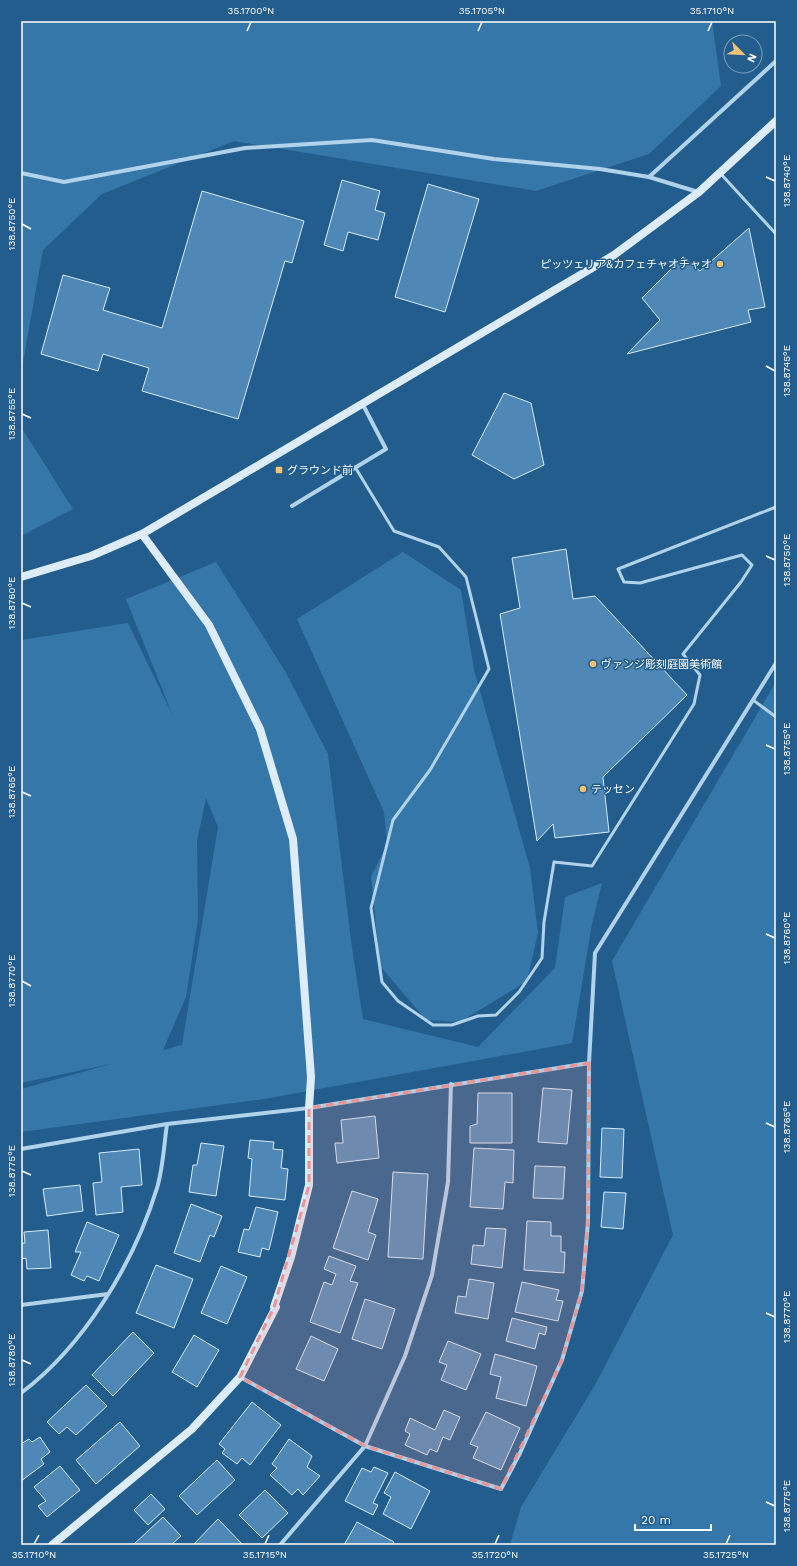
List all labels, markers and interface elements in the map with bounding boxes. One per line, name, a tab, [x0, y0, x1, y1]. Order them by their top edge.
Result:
text: 35.1700°N	[228, 5, 274, 16]
text: 35.1705°N	[459, 5, 505, 16]
text: 35.1710°N	[690, 5, 734, 16]
north arrow	[723, 34, 763, 74]
text: N	[744, 51, 759, 64]
text: 138.8740°E	[781, 155, 792, 207]
text: 138.8750°E	[6, 198, 17, 250]
place label: ピッツェリア&カフェチャオチャオ	[540, 258, 712, 271]
marker: ピッツェリア&カフェチャオチャオ	[715, 259, 725, 269]
text: 138.8745°E	[781, 345, 792, 397]
text: 138.8755°E	[6, 388, 17, 440]
place label: グラウンド前	[287, 464, 353, 477]
marker: グラウンド前	[274, 465, 284, 475]
text: 138.8750°E	[781, 534, 792, 586]
text: 138.8760°E	[6, 577, 17, 630]
place label: ヴァンジ彫刻庭園美術館	[601, 658, 722, 671]
marker: ヴァンジ彫刻庭園美術館	[588, 659, 598, 669]
text: 138.8755°E	[781, 723, 792, 775]
text: 138.8765°E	[6, 766, 17, 818]
place label: テッセン	[591, 783, 635, 796]
marker: テッセン	[578, 784, 588, 794]
text: 138.8760°E	[781, 912, 792, 965]
text: 138.8770°E	[6, 955, 17, 1007]
text: 138.8765°E	[781, 1101, 792, 1153]
text: 138.8775°E	[6, 1145, 17, 1197]
text: 138.8770°E	[781, 1291, 792, 1343]
text: 138.8780°E	[6, 1333, 17, 1387]
text: 138.8775°E	[781, 1480, 792, 1532]
scale bar	[635, 1506, 711, 1532]
text: 20 m	[641, 1513, 671, 1527]
text: 35.1710°N	[12, 1549, 56, 1560]
text: 35.1715°N	[243, 1549, 287, 1560]
text: 35.1720°N	[472, 1549, 518, 1560]
text: 35.1725°N	[703, 1549, 749, 1560]

